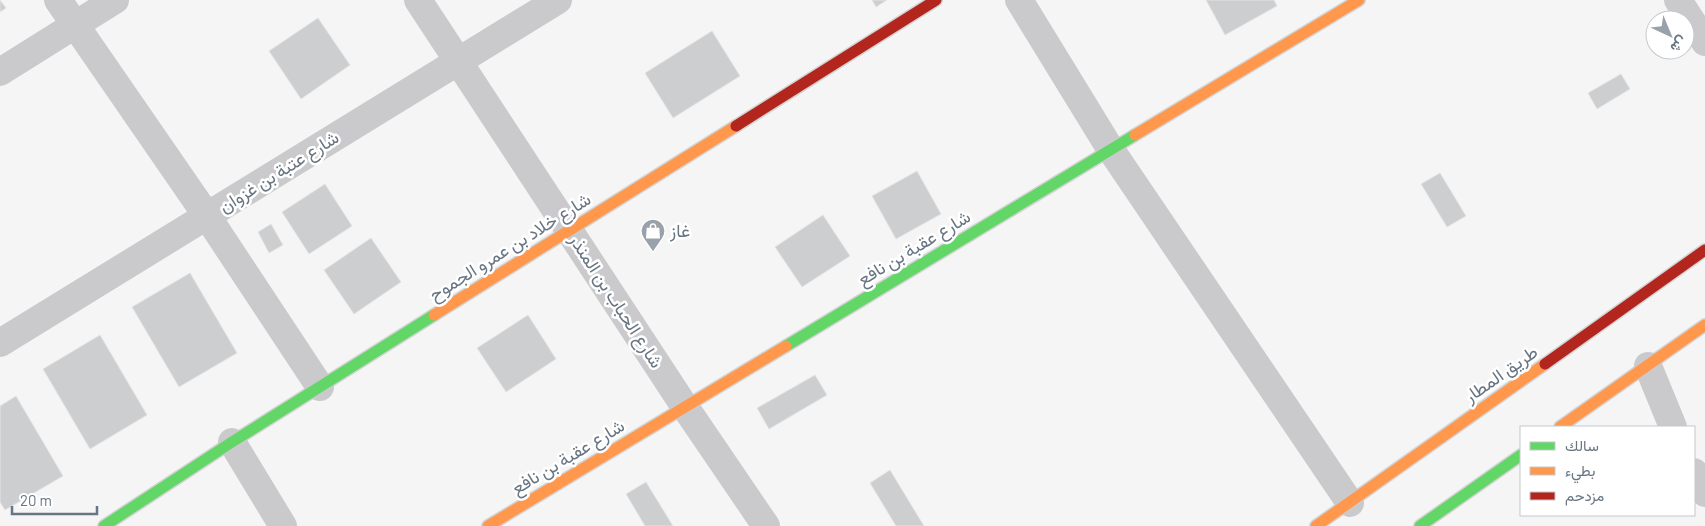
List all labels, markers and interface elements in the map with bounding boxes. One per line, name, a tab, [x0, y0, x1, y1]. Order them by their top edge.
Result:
north arrow	[1645, 10, 1695, 60]
text: ش	[1667, 32, 1691, 57]
street label: شارع عتبة بن غزوان	[214, 125, 344, 219]
street label: شارع خلاد بن عمرو الجموح	[424, 187, 596, 307]
street label: شارع عقبة بن نافع	[853, 205, 975, 291]
shop icon: غاز	[640, 218, 666, 252]
place label: غاز	[669, 219, 690, 242]
street label: شارع الحباب بن المنذر	[563, 229, 668, 373]
street label: طريق المطار	[1459, 340, 1542, 408]
street label: شارع عقبة بن نافع	[507, 414, 629, 500]
legend	[1520, 426, 1695, 516]
text: سالك	[1565, 436, 1599, 454]
text: بطيء	[1565, 461, 1595, 484]
scale bar	[12, 484, 98, 516]
text: مزدحم	[1565, 486, 1604, 506]
text: 20 m	[20, 491, 52, 509]

